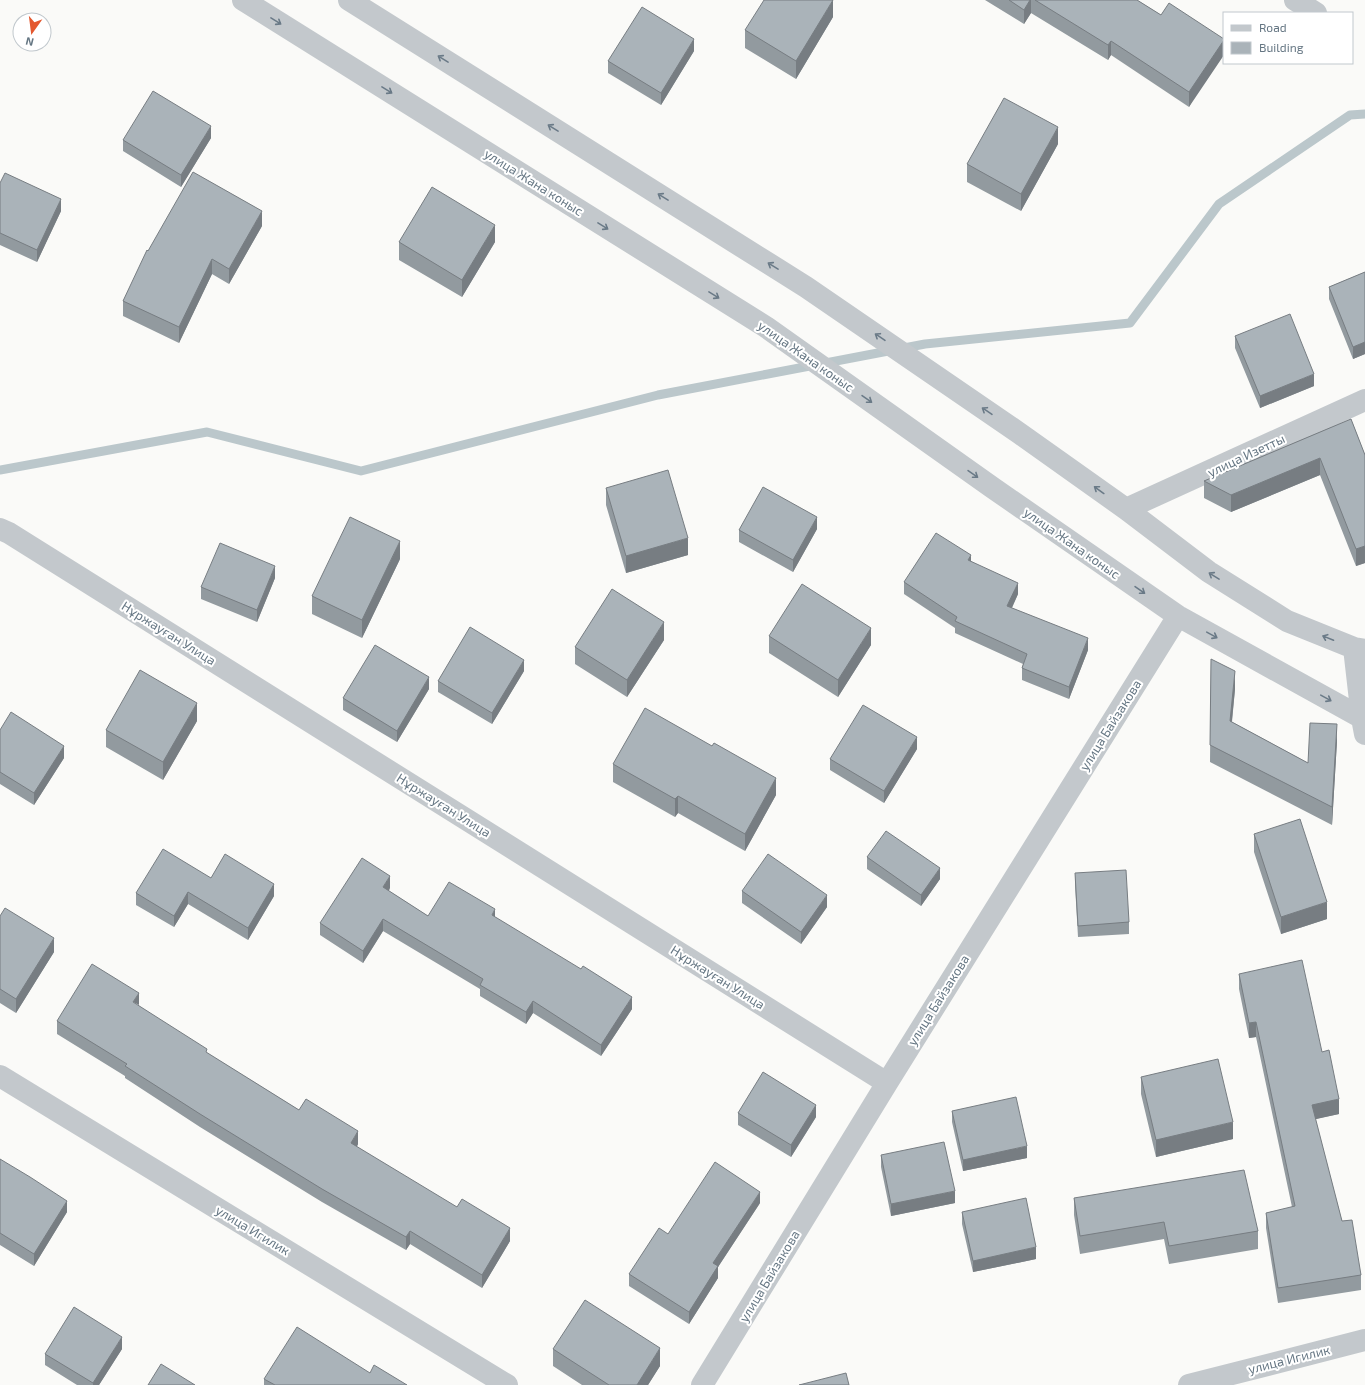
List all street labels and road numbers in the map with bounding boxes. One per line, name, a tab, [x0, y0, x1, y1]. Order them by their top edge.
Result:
street label: улица Жана коныс	[482, 145, 586, 219]
street label: улица Жана коныс	[755, 317, 857, 395]
street label: улица Изетты	[1205, 430, 1287, 480]
street label: улица Жана коныс	[1021, 504, 1123, 582]
street label: Нұржауған Улица	[119, 598, 219, 668]
street label: улица Байзакова	[1076, 677, 1144, 773]
street label: Нұржауған Улица	[394, 770, 494, 840]
street label: Нұржауған Улица	[668, 942, 768, 1012]
street label: улица Байзакова	[904, 952, 972, 1048]
street label: улица Игилик	[213, 1202, 293, 1258]
street label: улица Байзакова	[735, 1227, 803, 1325]
street label: улица Игилик	[1246, 1341, 1332, 1377]

